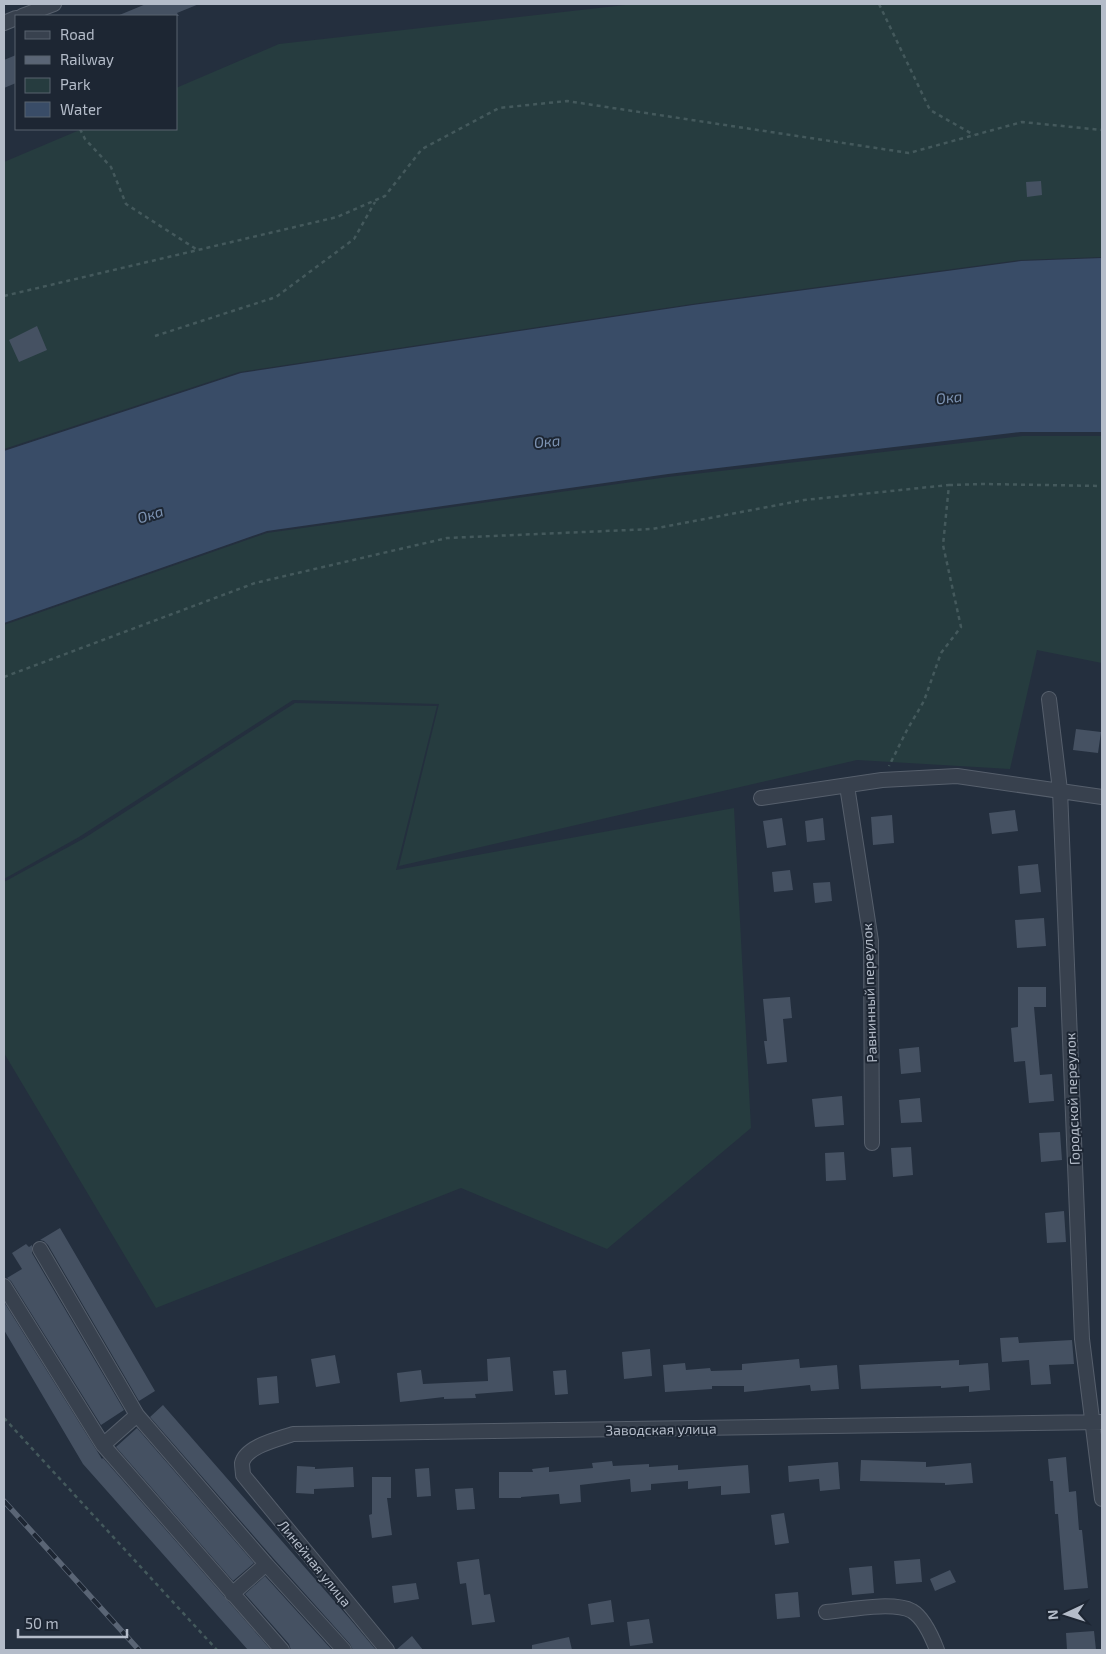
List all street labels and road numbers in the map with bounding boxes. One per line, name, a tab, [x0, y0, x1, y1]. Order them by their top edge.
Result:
street label: Равнинный переулок	[858, 923, 880, 1063]
street label: Городской переулок	[1061, 1032, 1083, 1165]
street label: Заводская улица	[605, 1420, 717, 1438]
street label: Линейная улица	[275, 1516, 355, 1610]

